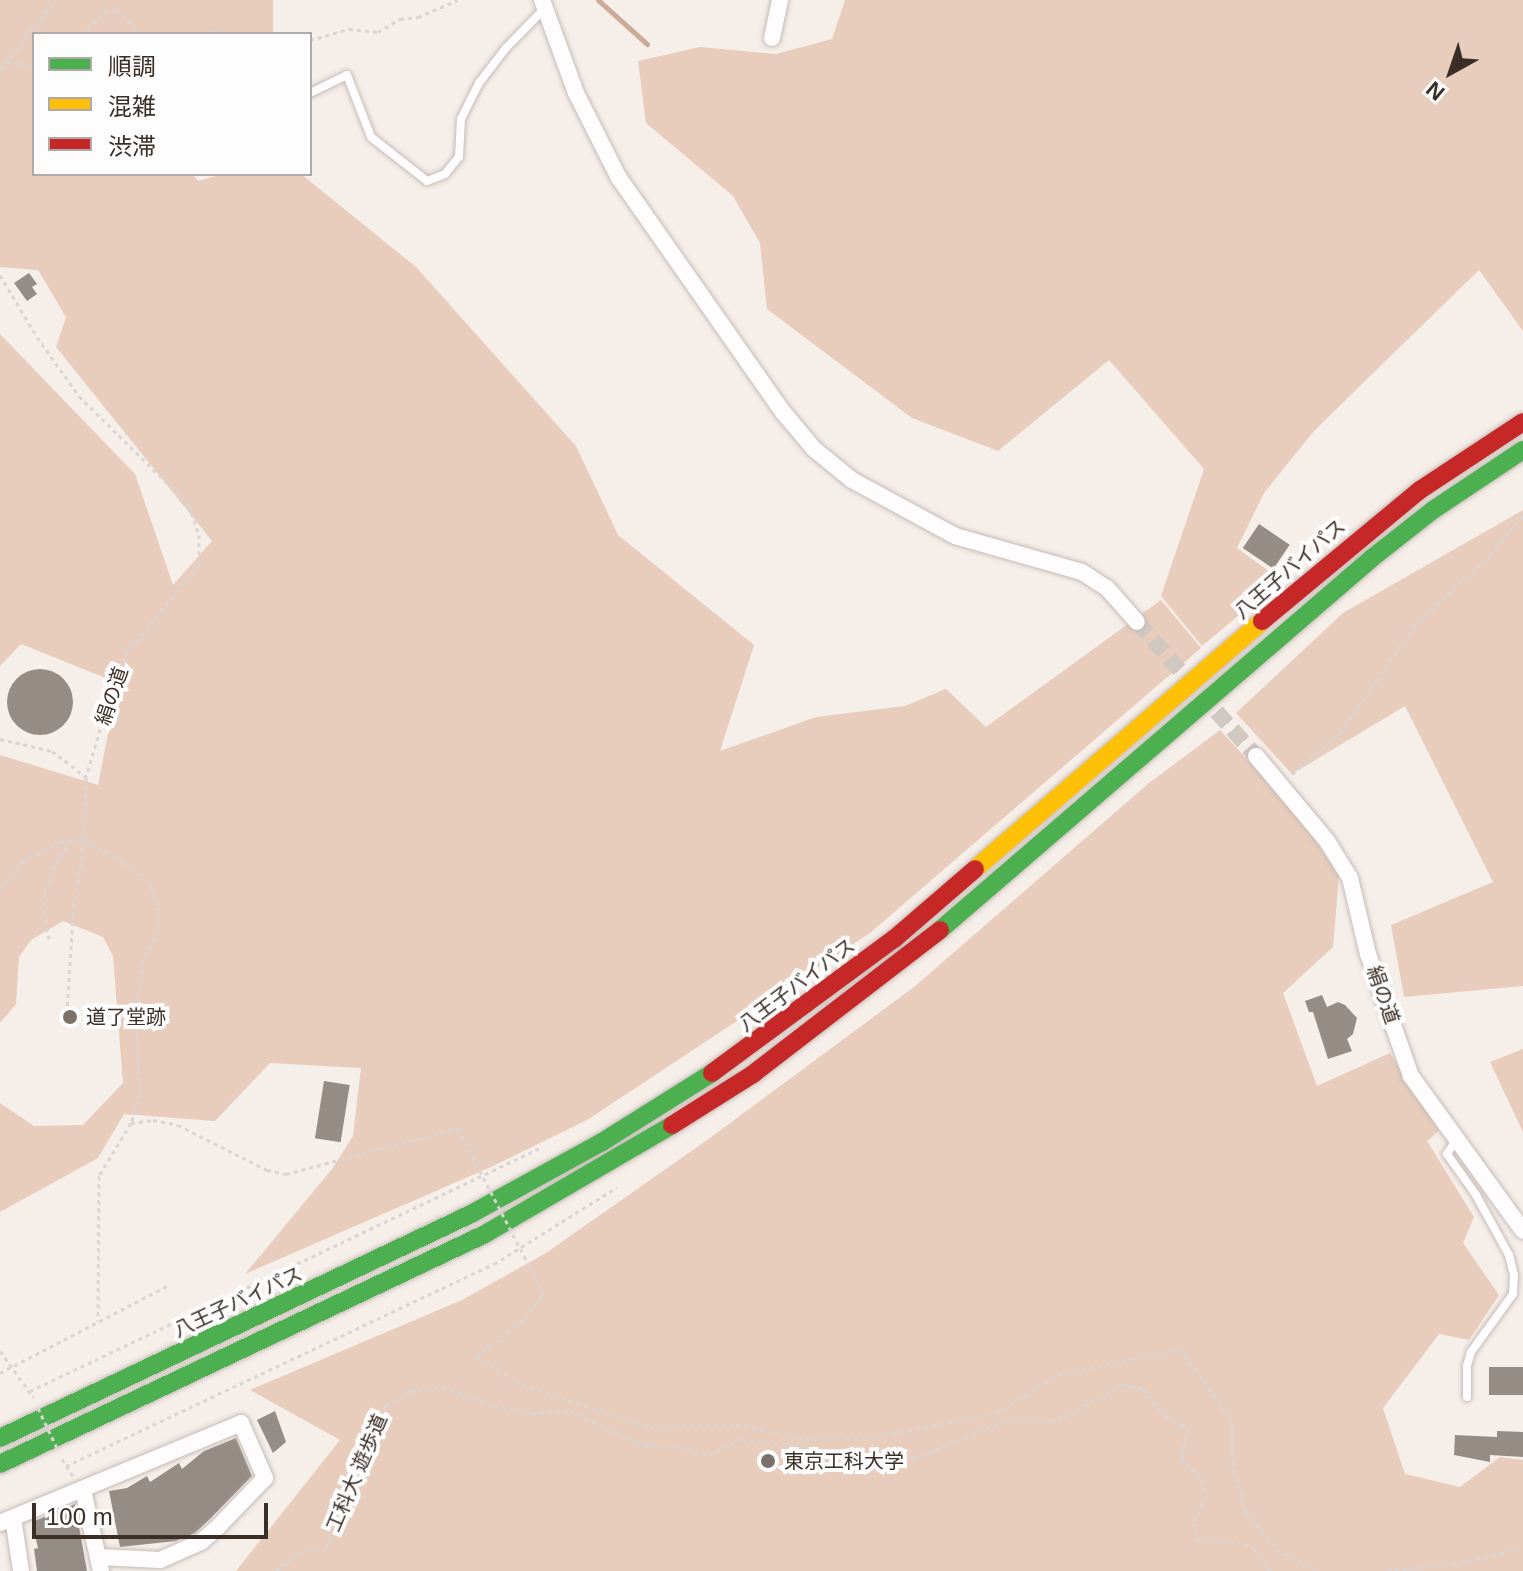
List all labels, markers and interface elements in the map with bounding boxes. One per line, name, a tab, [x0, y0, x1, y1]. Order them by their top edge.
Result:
legend	[32, 32, 312, 176]
north arrow	[1411, 32, 1491, 112]
text: 順調	[108, 53, 156, 80]
text: N	[1421, 76, 1449, 105]
text: 混雑	[108, 93, 156, 120]
text: 渋滞	[108, 133, 156, 160]
street label: 八王子バイパス	[1229, 514, 1351, 624]
street label: 絹の道	[91, 664, 133, 728]
street label: 八王子バイパス	[734, 933, 860, 1037]
street label: 絹の道	[1362, 963, 1404, 1027]
place label: 道了堂跡	[86, 1005, 166, 1029]
marker: 道了堂跡	[61, 1008, 79, 1026]
street label: 八王子バイパス	[169, 1262, 307, 1342]
street label: 工科大 遊歩道	[321, 1411, 393, 1535]
place label: 東京工科大学	[784, 1449, 904, 1473]
marker: 東京工科大学	[759, 1452, 777, 1470]
scale bar	[36, 1487, 272, 1537]
text: 100 m	[46, 1503, 113, 1530]

